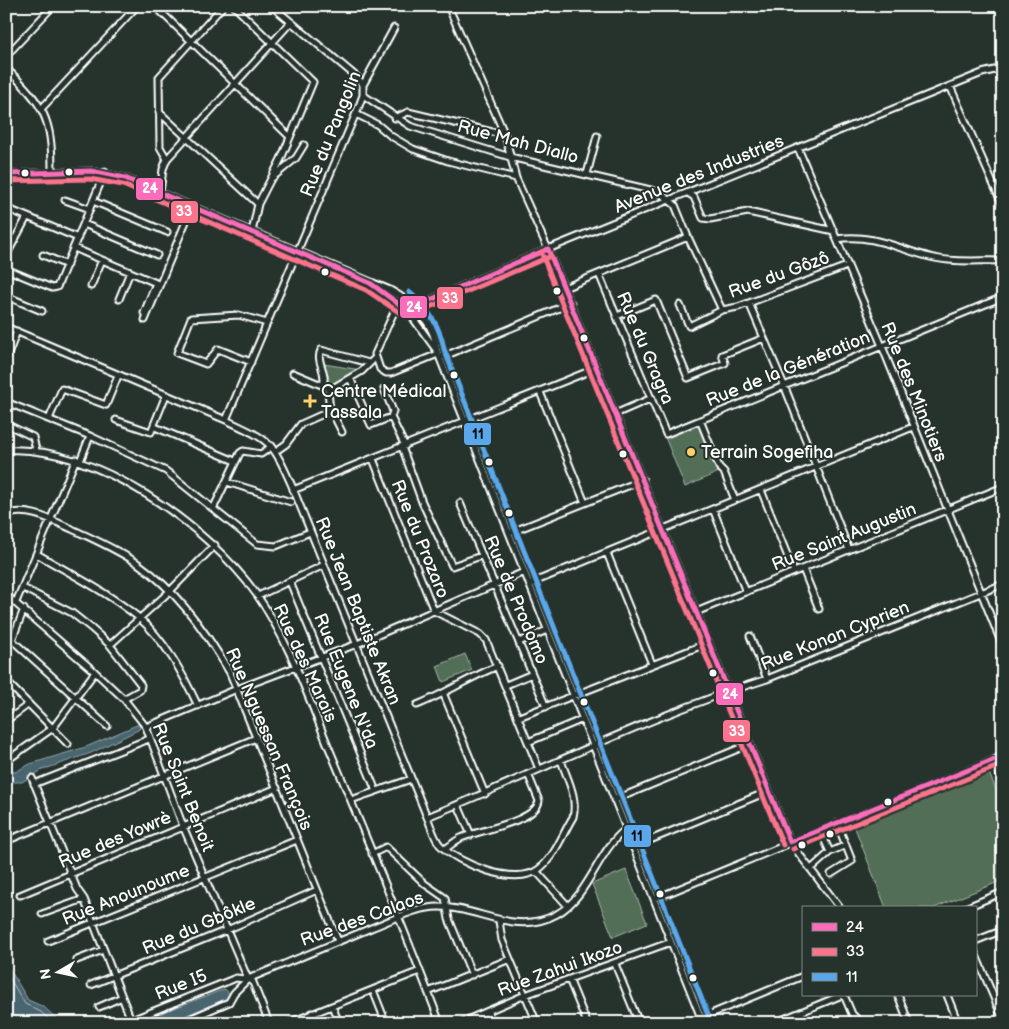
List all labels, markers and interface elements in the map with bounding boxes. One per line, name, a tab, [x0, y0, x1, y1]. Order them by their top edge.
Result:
street label: Rue du Pangolin	[296, 68, 366, 200]
street label: Rue Mah Diallo	[455, 116, 581, 168]
street label: Avenue des Industries	[611, 130, 787, 218]
unlabelled marker	[64, 167, 74, 177]
unlabelled marker	[20, 168, 30, 178]
line badge: 24	[135, 177, 164, 201]
text: 24	[142, 180, 159, 197]
line badge: 33	[170, 200, 199, 224]
text: 33	[176, 203, 192, 220]
street label: Rue du Gôzô	[726, 247, 832, 303]
unlabelled marker	[320, 267, 330, 277]
line badge: 33	[436, 286, 464, 310]
unlabelled marker	[552, 286, 562, 296]
street label: Rue du Gragra	[612, 289, 678, 407]
text: 33	[442, 290, 458, 307]
line badge: 24	[399, 295, 428, 319]
text: 24	[406, 299, 423, 316]
street label: Rue des Minotiers	[876, 319, 952, 465]
street label: Rue de la Génération	[703, 327, 873, 411]
unlabelled marker	[579, 333, 589, 343]
unlabelled marker	[449, 370, 459, 380]
place label: Centre Médical Tassala	[321, 381, 447, 423]
marker: Centre Médical Tassala	[303, 394, 317, 408]
line badge: 11	[463, 422, 492, 446]
text: 11	[472, 426, 484, 443]
place label: Terrain Sogefiha	[701, 442, 833, 463]
marker: Terrain Sogefiha	[685, 446, 697, 458]
unlabelled marker	[618, 449, 628, 459]
unlabelled marker	[484, 457, 494, 467]
street label: Rue du Prozaro	[387, 477, 453, 601]
street label: Rue Saint Augustin	[769, 498, 919, 576]
unlabelled marker	[504, 508, 514, 518]
street label: Rue Jean Baptiste Akran	[311, 514, 405, 708]
street label: Rue de Prodomo	[479, 533, 553, 667]
street label: Rue Konan Cyprien	[758, 597, 912, 675]
street label: Rue des Marais	[268, 600, 342, 726]
street label: Rue Eugene N'da	[309, 610, 383, 752]
street label: Rue Nguessan François	[221, 645, 317, 833]
unlabelled marker	[708, 668, 718, 678]
line badge: 24	[715, 682, 744, 706]
text: 24	[722, 686, 739, 703]
unlabelled marker	[579, 697, 589, 707]
line badge: 33	[722, 719, 751, 743]
street label: Rue Saint Benoit	[148, 720, 219, 855]
text: 33	[729, 723, 745, 740]
unlabelled marker	[883, 797, 893, 807]
street label: Rue des Yowrè	[56, 807, 175, 873]
line badge: 11	[623, 824, 652, 848]
text: 11	[631, 828, 643, 845]
unlabelled marker	[825, 829, 835, 839]
unlabelled marker	[797, 840, 807, 850]
street label: Rue Anounoume	[59, 860, 193, 930]
street label: Rue des Calaos	[298, 887, 426, 951]
unlabelled marker	[655, 889, 665, 899]
street label: Rue du Gbôkle	[139, 893, 259, 959]
legend	[802, 906, 976, 996]
text: 24	[846, 918, 864, 937]
street label: Rue Zahui Ikozo	[495, 937, 625, 1001]
text: 33	[846, 942, 864, 961]
north arrow	[32, 946, 82, 996]
street label: Rue I5	[152, 965, 210, 1005]
text: N	[36, 967, 55, 980]
text: 11	[846, 968, 858, 987]
unlabelled marker	[688, 973, 698, 983]

